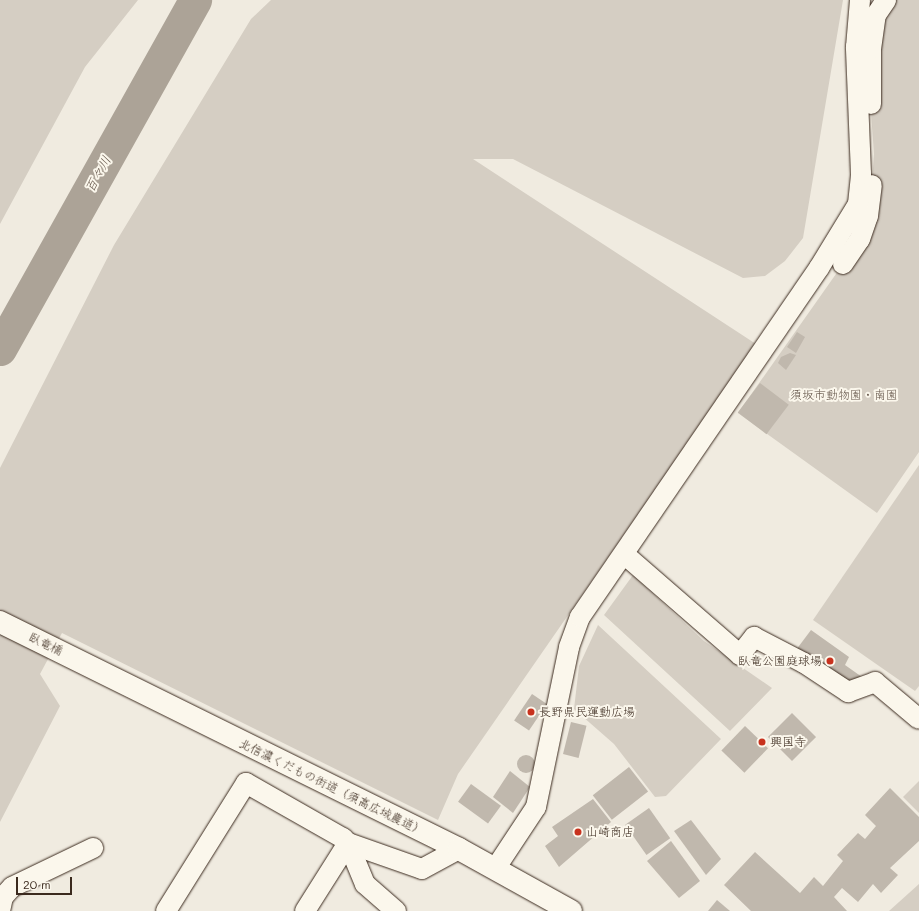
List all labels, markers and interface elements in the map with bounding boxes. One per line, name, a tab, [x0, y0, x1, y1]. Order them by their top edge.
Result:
water label: 百々川	[82, 153, 114, 195]
park label: 須坂市動物園・南園	[790, 388, 898, 402]
street label: 臥竜橋	[27, 630, 65, 658]
place label: 臥竜公園庭球場	[738, 654, 822, 668]
marker: 臥竜公園庭球場	[825, 656, 835, 666]
place label: 長野県民運動広場	[539, 705, 635, 719]
marker: 長野県民運動広場	[526, 707, 536, 717]
place label: 興国寺	[770, 735, 806, 749]
street label: 北信濃くだもの街道（須高広域農道）	[237, 736, 427, 838]
marker: 興国寺	[757, 737, 767, 747]
place label: 山崎商店	[586, 825, 634, 839]
marker: 山崎商店	[573, 827, 583, 837]
scale bar	[18, 869, 74, 895]
text: 20 m	[23, 876, 51, 892]

